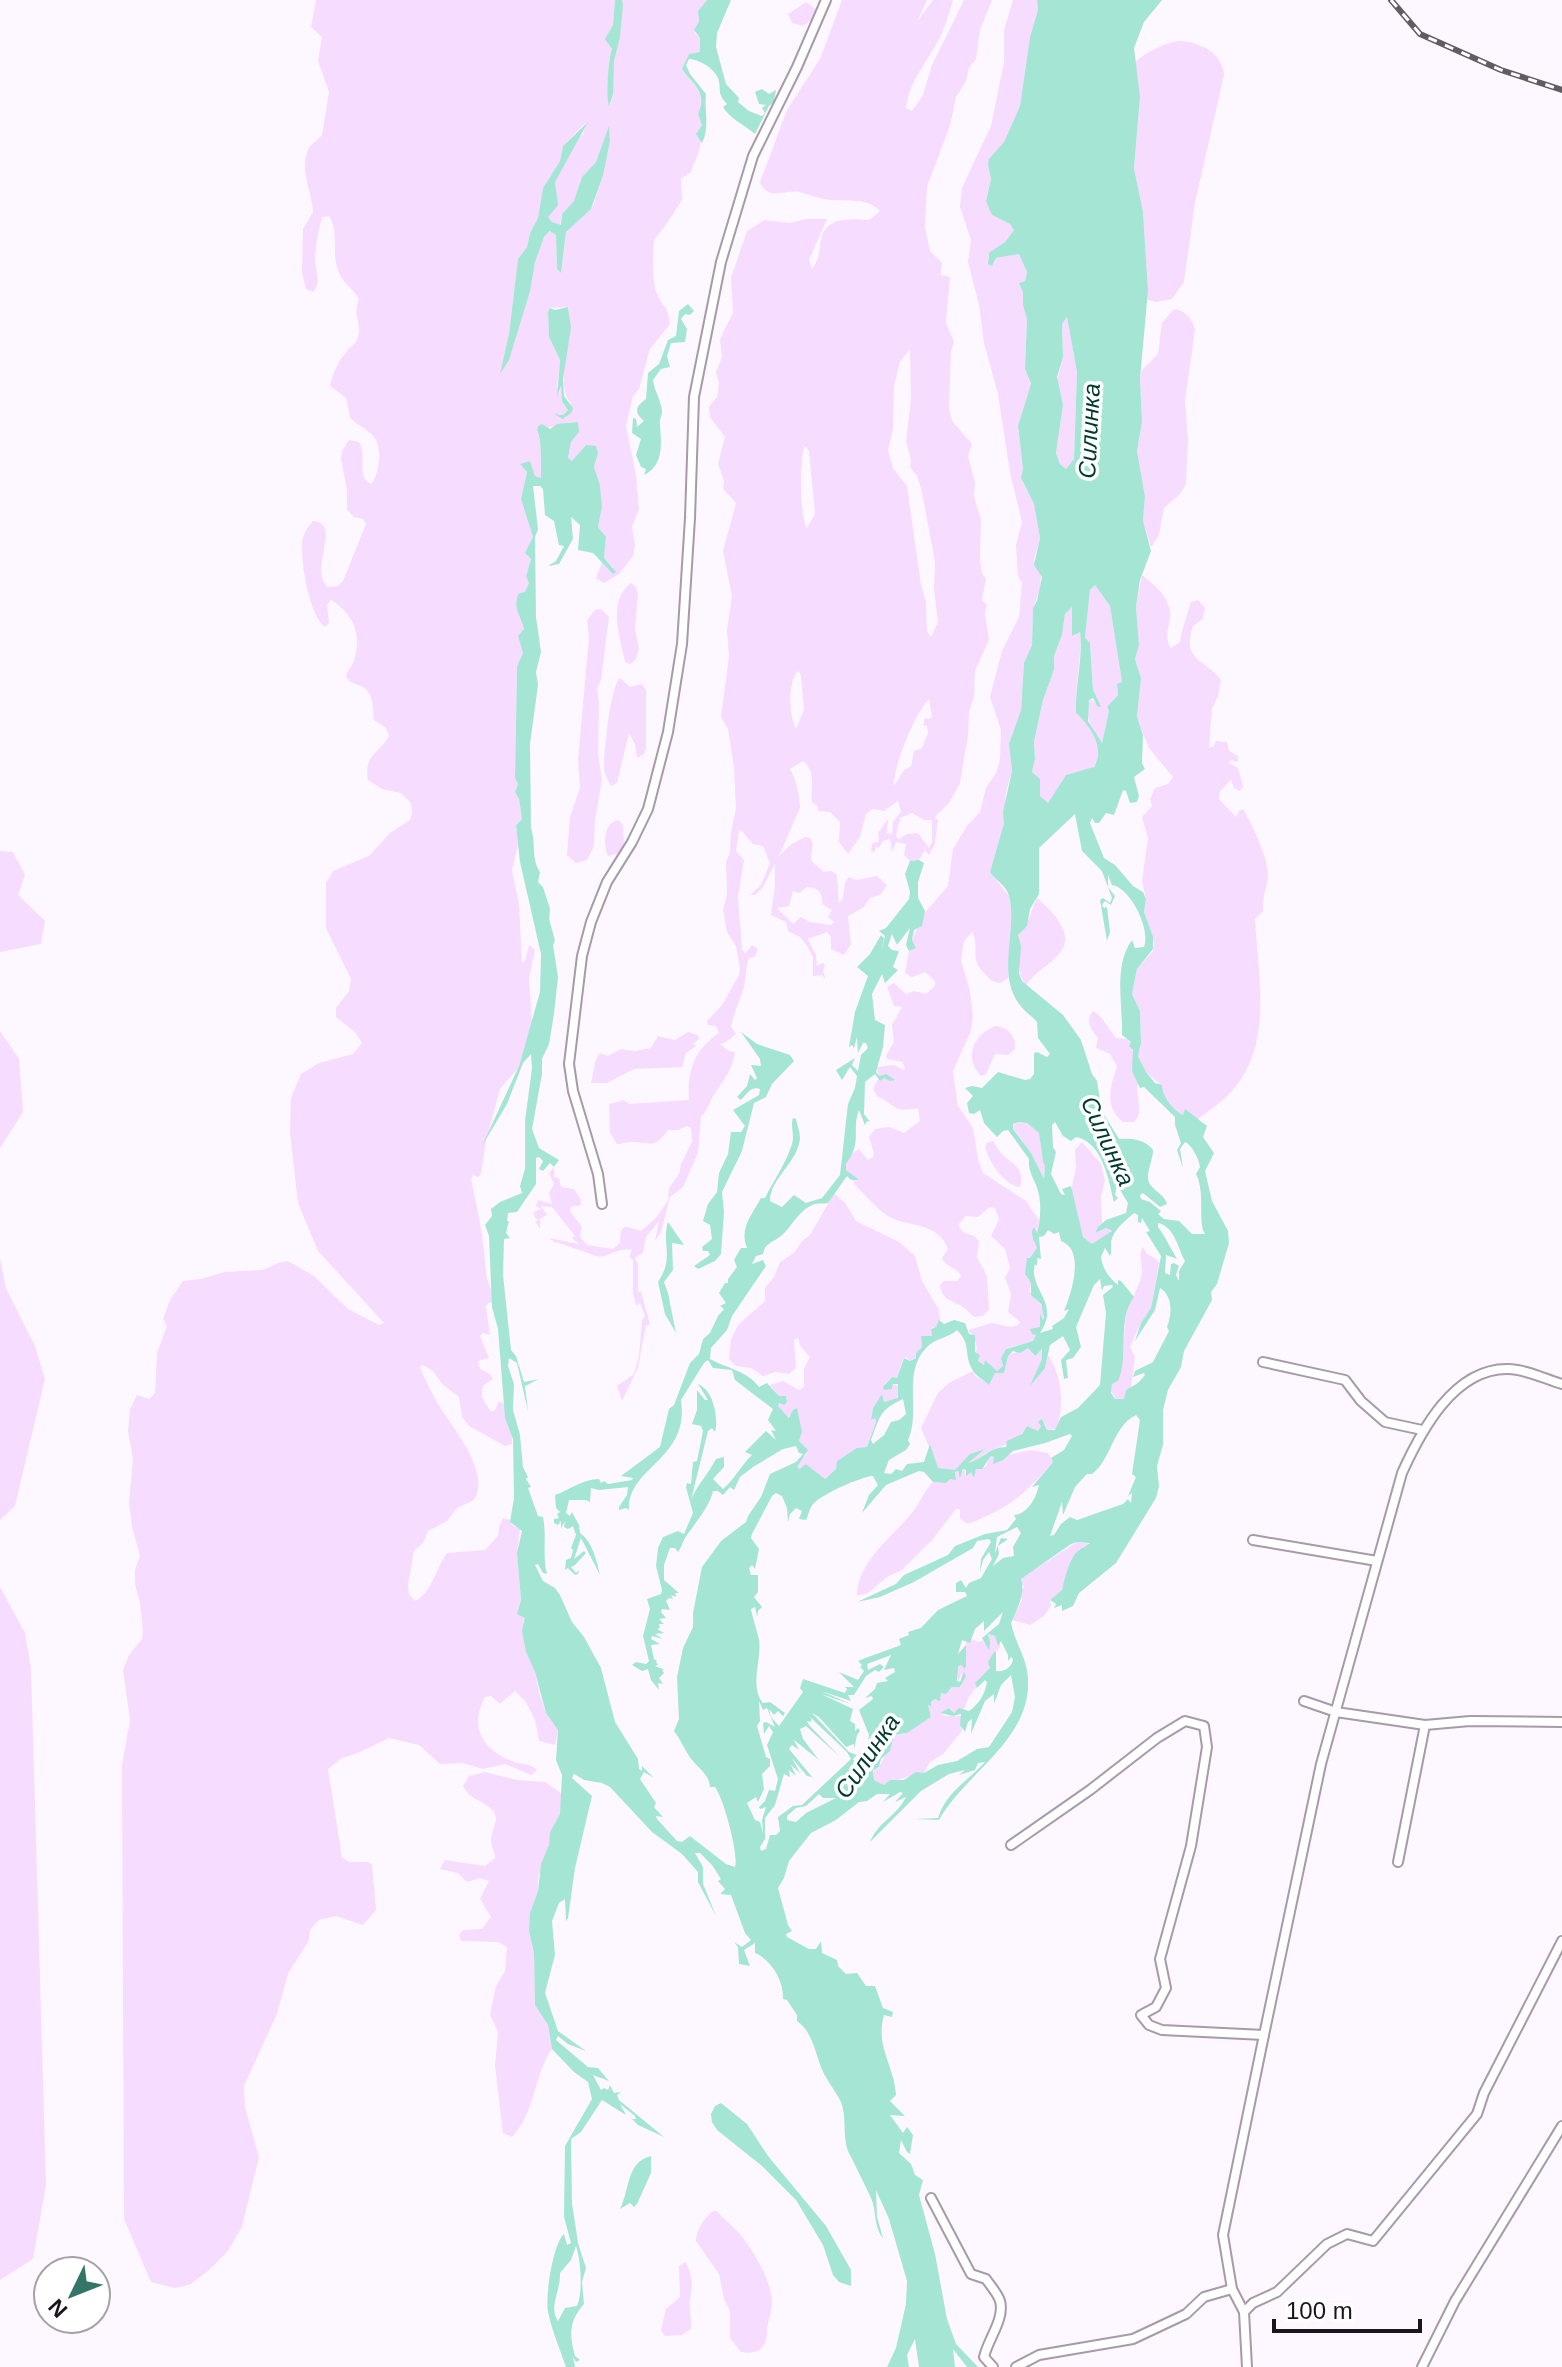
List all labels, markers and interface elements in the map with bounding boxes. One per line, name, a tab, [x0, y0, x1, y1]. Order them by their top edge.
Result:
water label: Силинка	[1073, 383, 1105, 479]
water label: Силинка	[1076, 1092, 1140, 1190]
water label: Силинка	[829, 1709, 905, 1803]
north arrow	[32, 2255, 112, 2335]
scale bar	[1274, 2283, 1420, 2333]
text: N	[43, 2294, 72, 2323]
text: 100 m	[1286, 2297, 1353, 2324]

